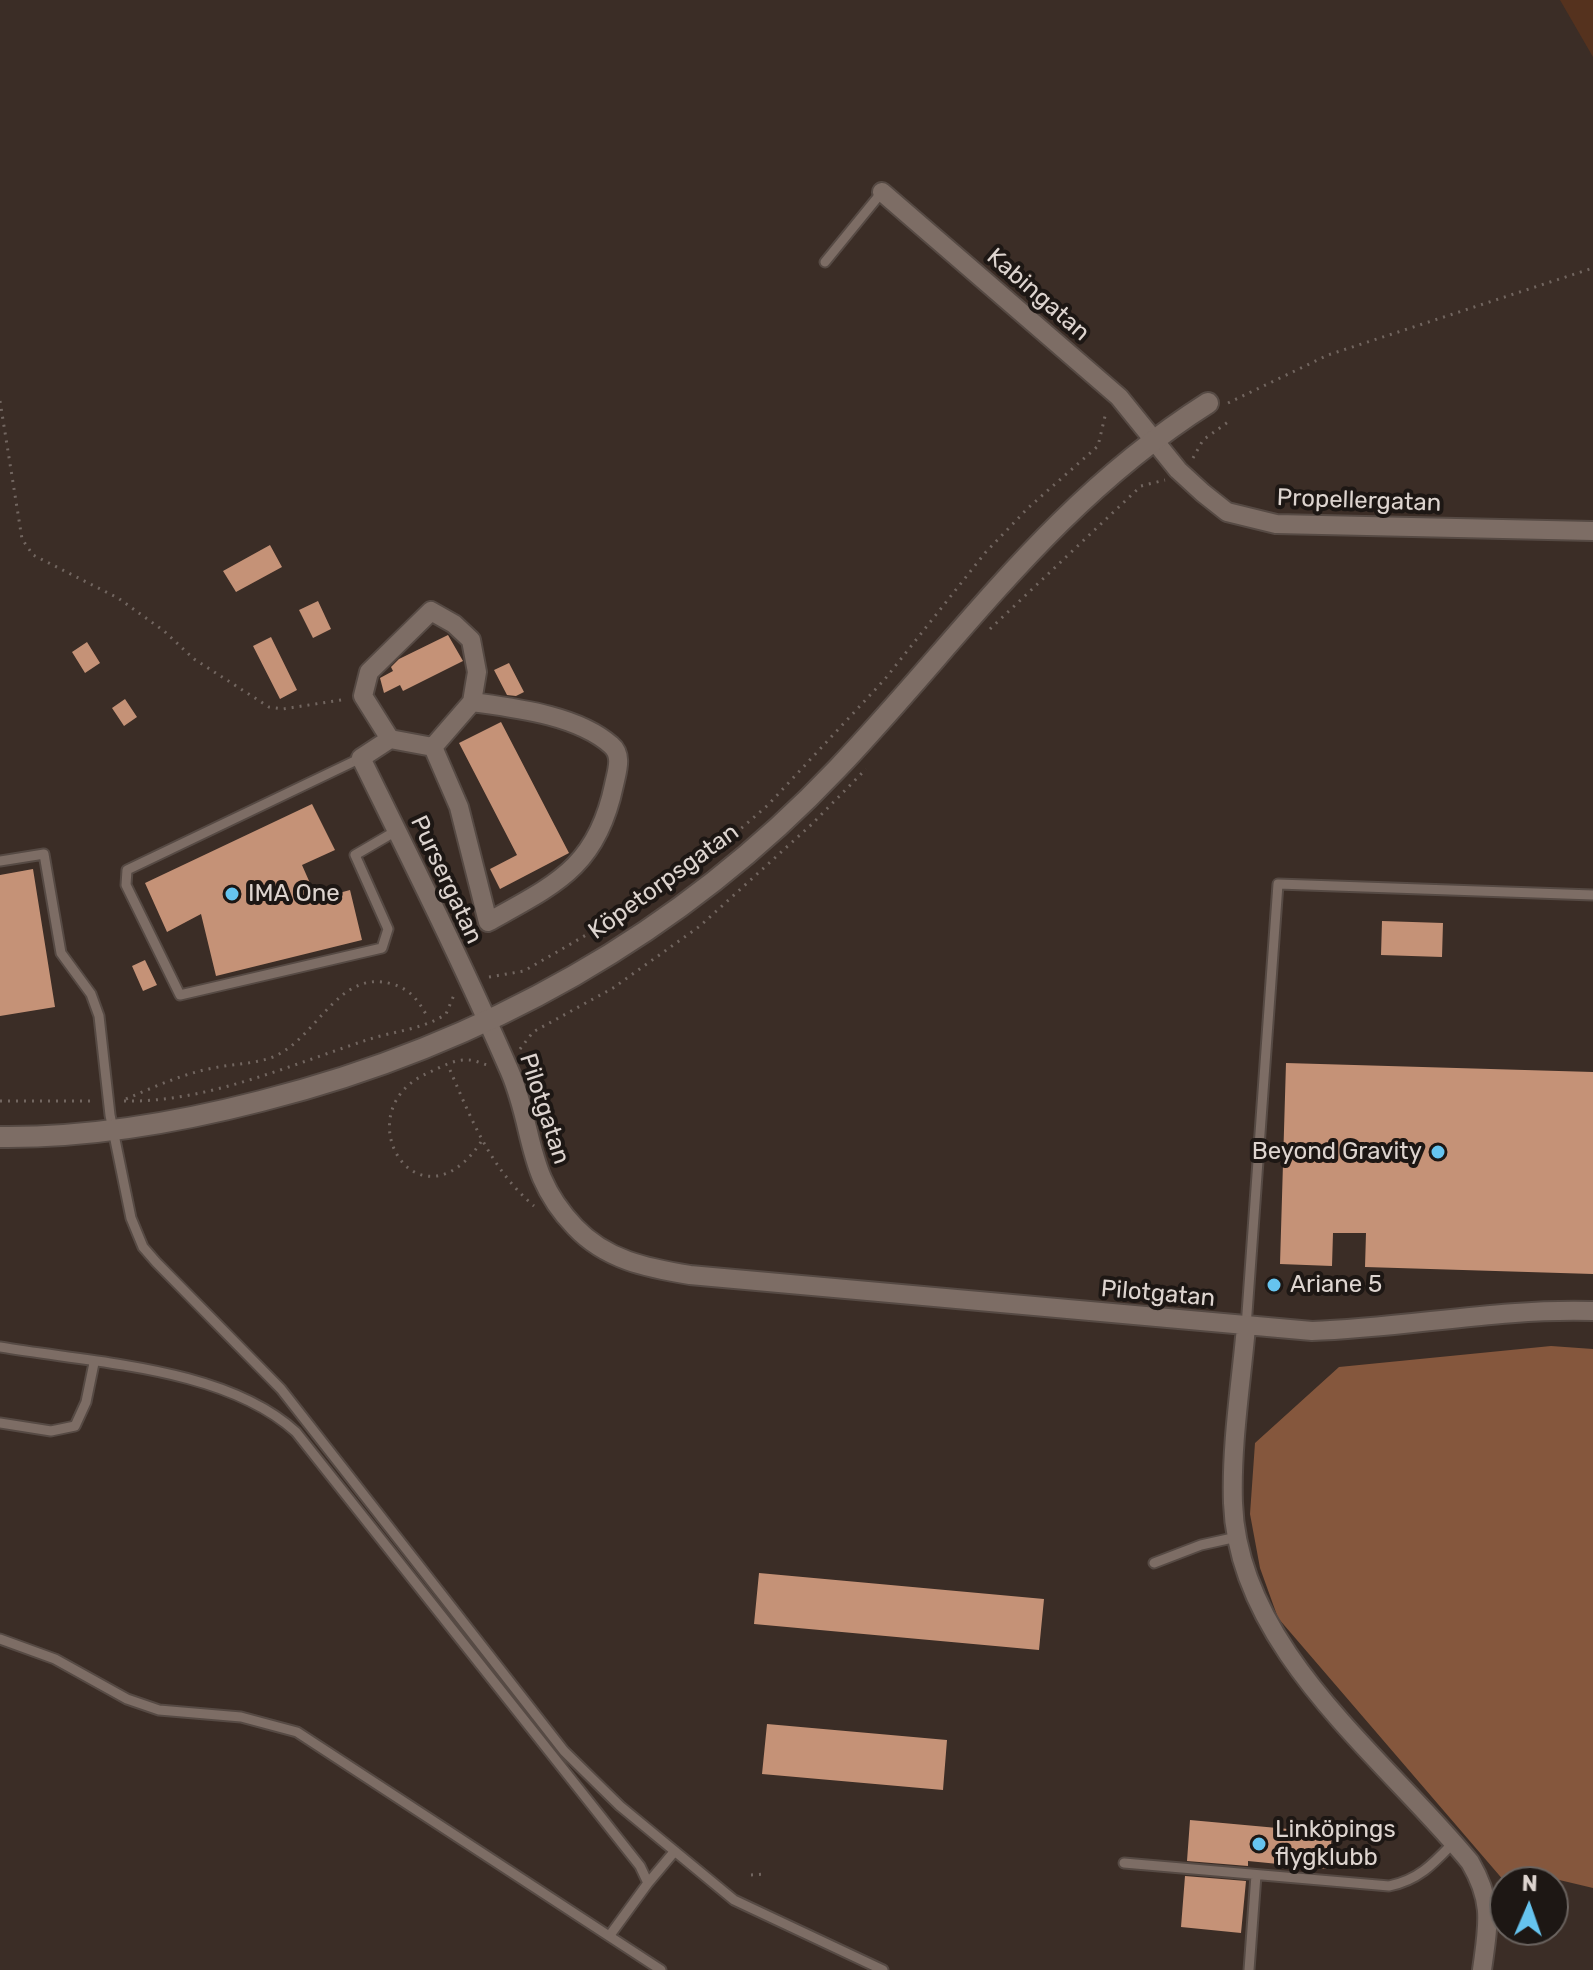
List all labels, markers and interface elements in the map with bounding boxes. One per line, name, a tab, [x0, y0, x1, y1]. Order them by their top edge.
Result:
street label: Kabingatan	[981, 243, 1095, 347]
street label: Propellergatan	[1276, 484, 1442, 518]
street label: Pursergatan	[404, 811, 488, 949]
street label: Köpetorpsgatan	[583, 818, 745, 946]
place label: IMA One	[248, 880, 340, 908]
marker: IMA One	[223, 885, 241, 903]
street label: Pilotgatan	[513, 1050, 575, 1168]
place label: Beyond Gravity	[1252, 1138, 1422, 1166]
marker: Beyond Gravity	[1429, 1143, 1447, 1161]
place label: Ariane 5	[1290, 1271, 1382, 1299]
street label: Pilotgatan	[1100, 1275, 1216, 1313]
marker: Ariane 5	[1265, 1276, 1283, 1294]
place label: Linköpings flygklubb	[1275, 1816, 1396, 1872]
marker: Linköpings flygklubb	[1250, 1835, 1268, 1853]
north arrow	[1489, 1866, 1569, 1946]
text: N	[1521, 1870, 1538, 1897]

